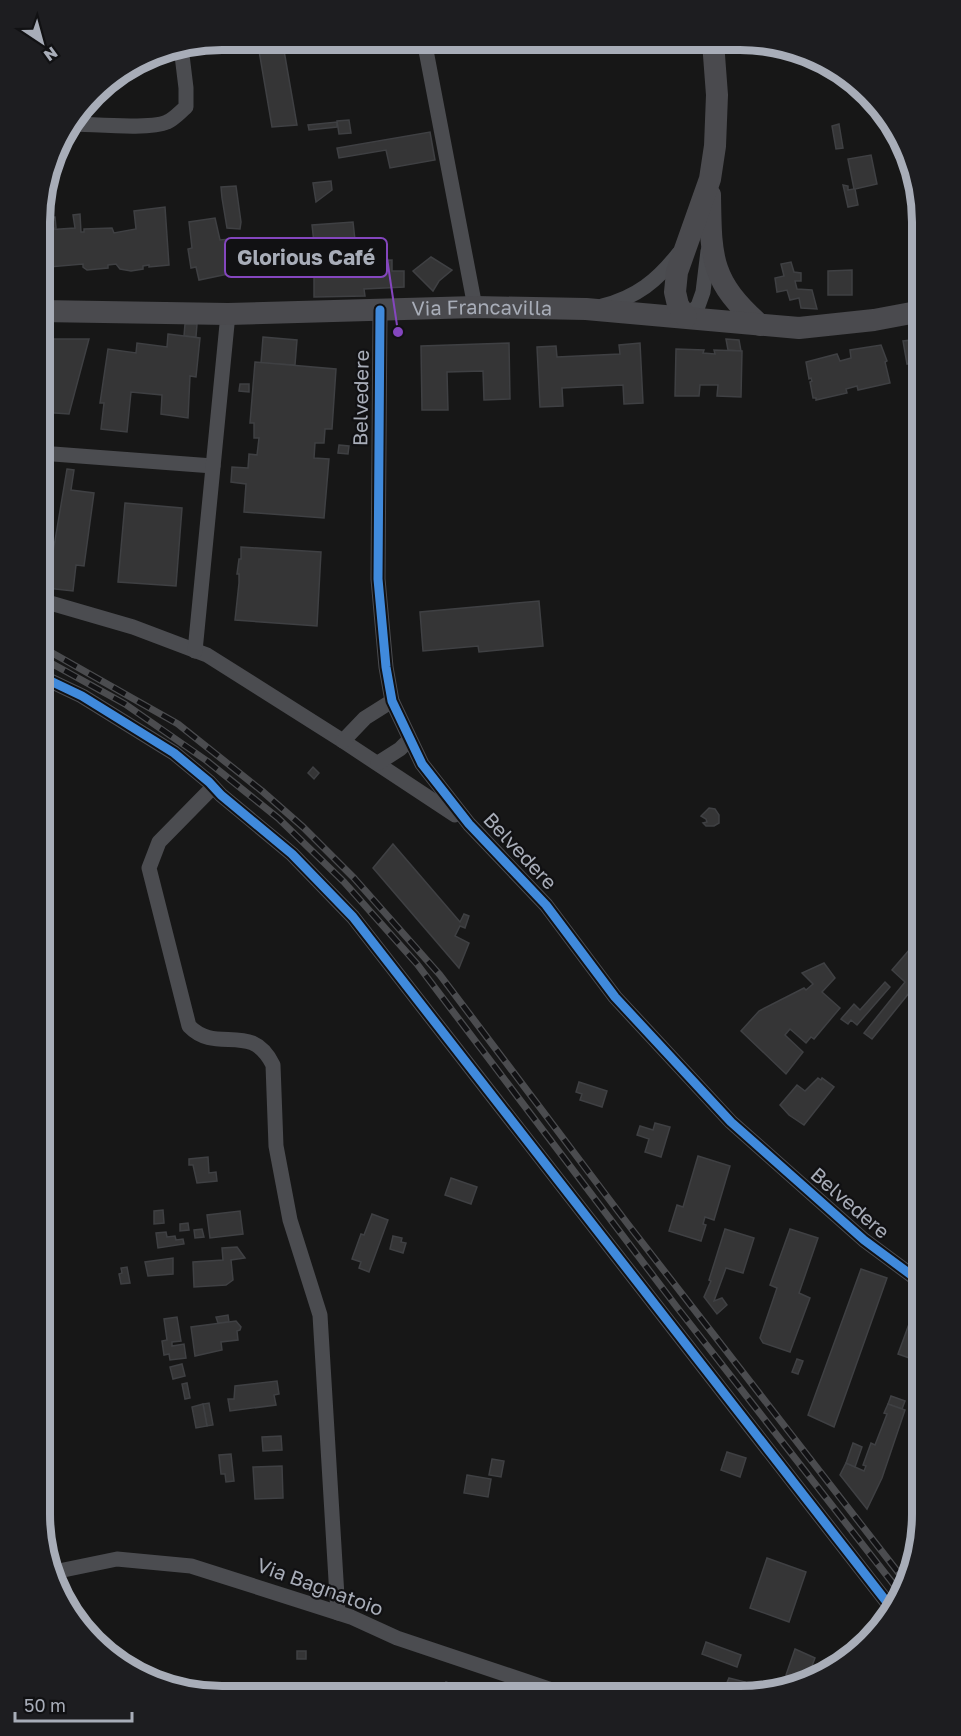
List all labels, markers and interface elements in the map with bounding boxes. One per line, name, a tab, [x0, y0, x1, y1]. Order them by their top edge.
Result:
north arrow	[12, 12, 72, 72]
text: N	[40, 42, 62, 66]
callout: Glorious Café	[225, 238, 387, 277]
text: Glorious Café	[237, 244, 375, 270]
street label: Via Francavilla	[411, 294, 552, 320]
street label: Belvedere	[347, 350, 373, 446]
street label: Belvedere	[479, 807, 562, 894]
street label: Belvedere	[806, 1162, 895, 1243]
street label: Via Bagnatoio	[254, 1552, 387, 1620]
scale bar	[15, 1685, 132, 1723]
text: 50 m	[24, 1694, 66, 1716]

